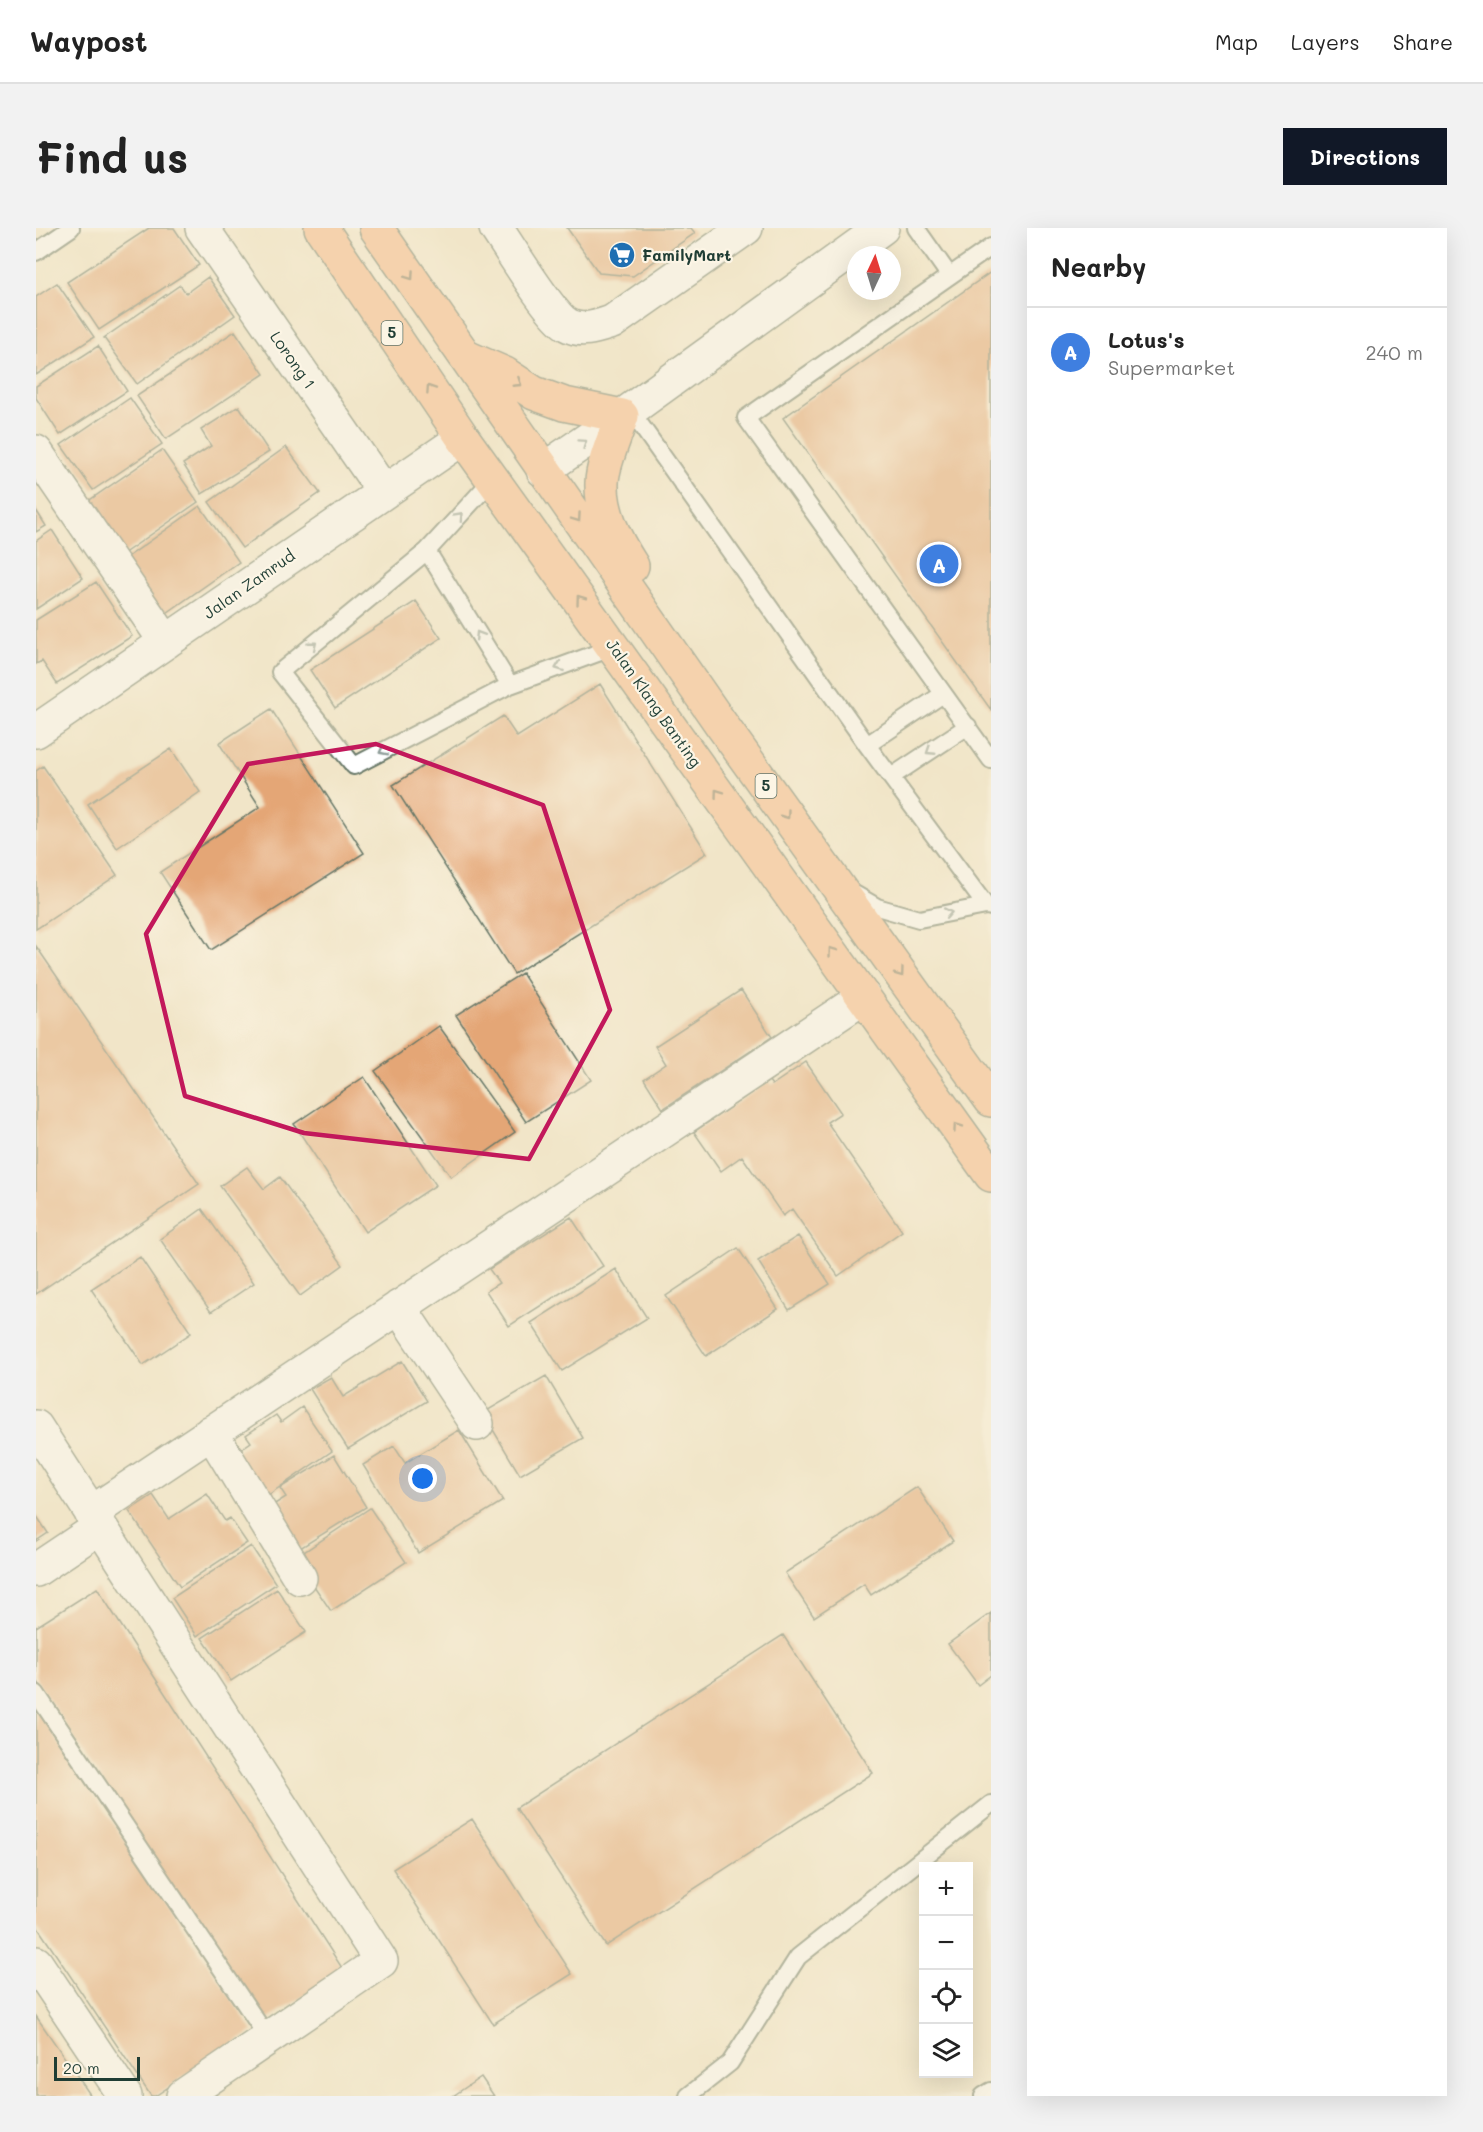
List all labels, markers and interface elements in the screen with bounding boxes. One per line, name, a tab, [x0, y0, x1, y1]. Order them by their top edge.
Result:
text: Waypost	[30, 23, 147, 59]
text: Map	[1215, 28, 1258, 55]
text: Layers	[1291, 28, 1360, 55]
text: Share	[1393, 28, 1453, 55]
button: Directions	[1283, 128, 1447, 185]
text: Find us	[36, 129, 188, 184]
supermarket icon: FamilyMart	[607, 240, 637, 270]
place label: FamilyMart	[642, 244, 731, 265]
north arrow	[847, 246, 901, 300]
text: Nearby	[1051, 250, 1146, 284]
one-way arrow	[403, 269, 414, 280]
road number: 5	[382, 321, 402, 345]
text: Lotus's	[1108, 325, 1185, 354]
street label: Lorong 1	[266, 327, 321, 393]
text: A	[1064, 339, 1077, 365]
text: 240 m	[1365, 339, 1423, 365]
text: Supermarket	[1108, 354, 1235, 380]
one-way arrow	[512, 375, 523, 386]
one-way arrow	[426, 385, 437, 396]
one-way arrow	[576, 439, 587, 450]
one-way arrow	[452, 512, 463, 523]
one-way arrow	[570, 512, 581, 523]
pin: A	[920, 542, 958, 586]
street label: Jalan Zamrud	[199, 544, 299, 623]
one-way arrow	[576, 595, 587, 606]
one-way arrow	[476, 631, 487, 642]
street label: Jalan Klang Banting	[602, 634, 707, 771]
one-way arrow	[306, 641, 317, 652]
one-way arrow	[554, 660, 565, 672]
one-way arrow	[379, 743, 390, 755]
one-way arrow	[925, 744, 936, 755]
road number: 5	[756, 774, 776, 798]
one-way arrow	[714, 789, 725, 800]
one-way arrow	[779, 808, 790, 819]
one-way arrow	[942, 907, 952, 920]
one-way arrow	[828, 947, 839, 958]
one-way arrow	[893, 967, 904, 978]
one-way arrow	[953, 1123, 964, 1134]
your location	[408, 1464, 437, 1493]
map controls	[919, 1862, 973, 2078]
button: +	[919, 1862, 973, 1916]
button: −	[919, 1916, 973, 1970]
button: locate	[919, 1970, 973, 2024]
button: layers	[919, 2024, 973, 2078]
scale bar	[54, 2054, 140, 2082]
text: 20 m	[63, 2057, 100, 2078]

